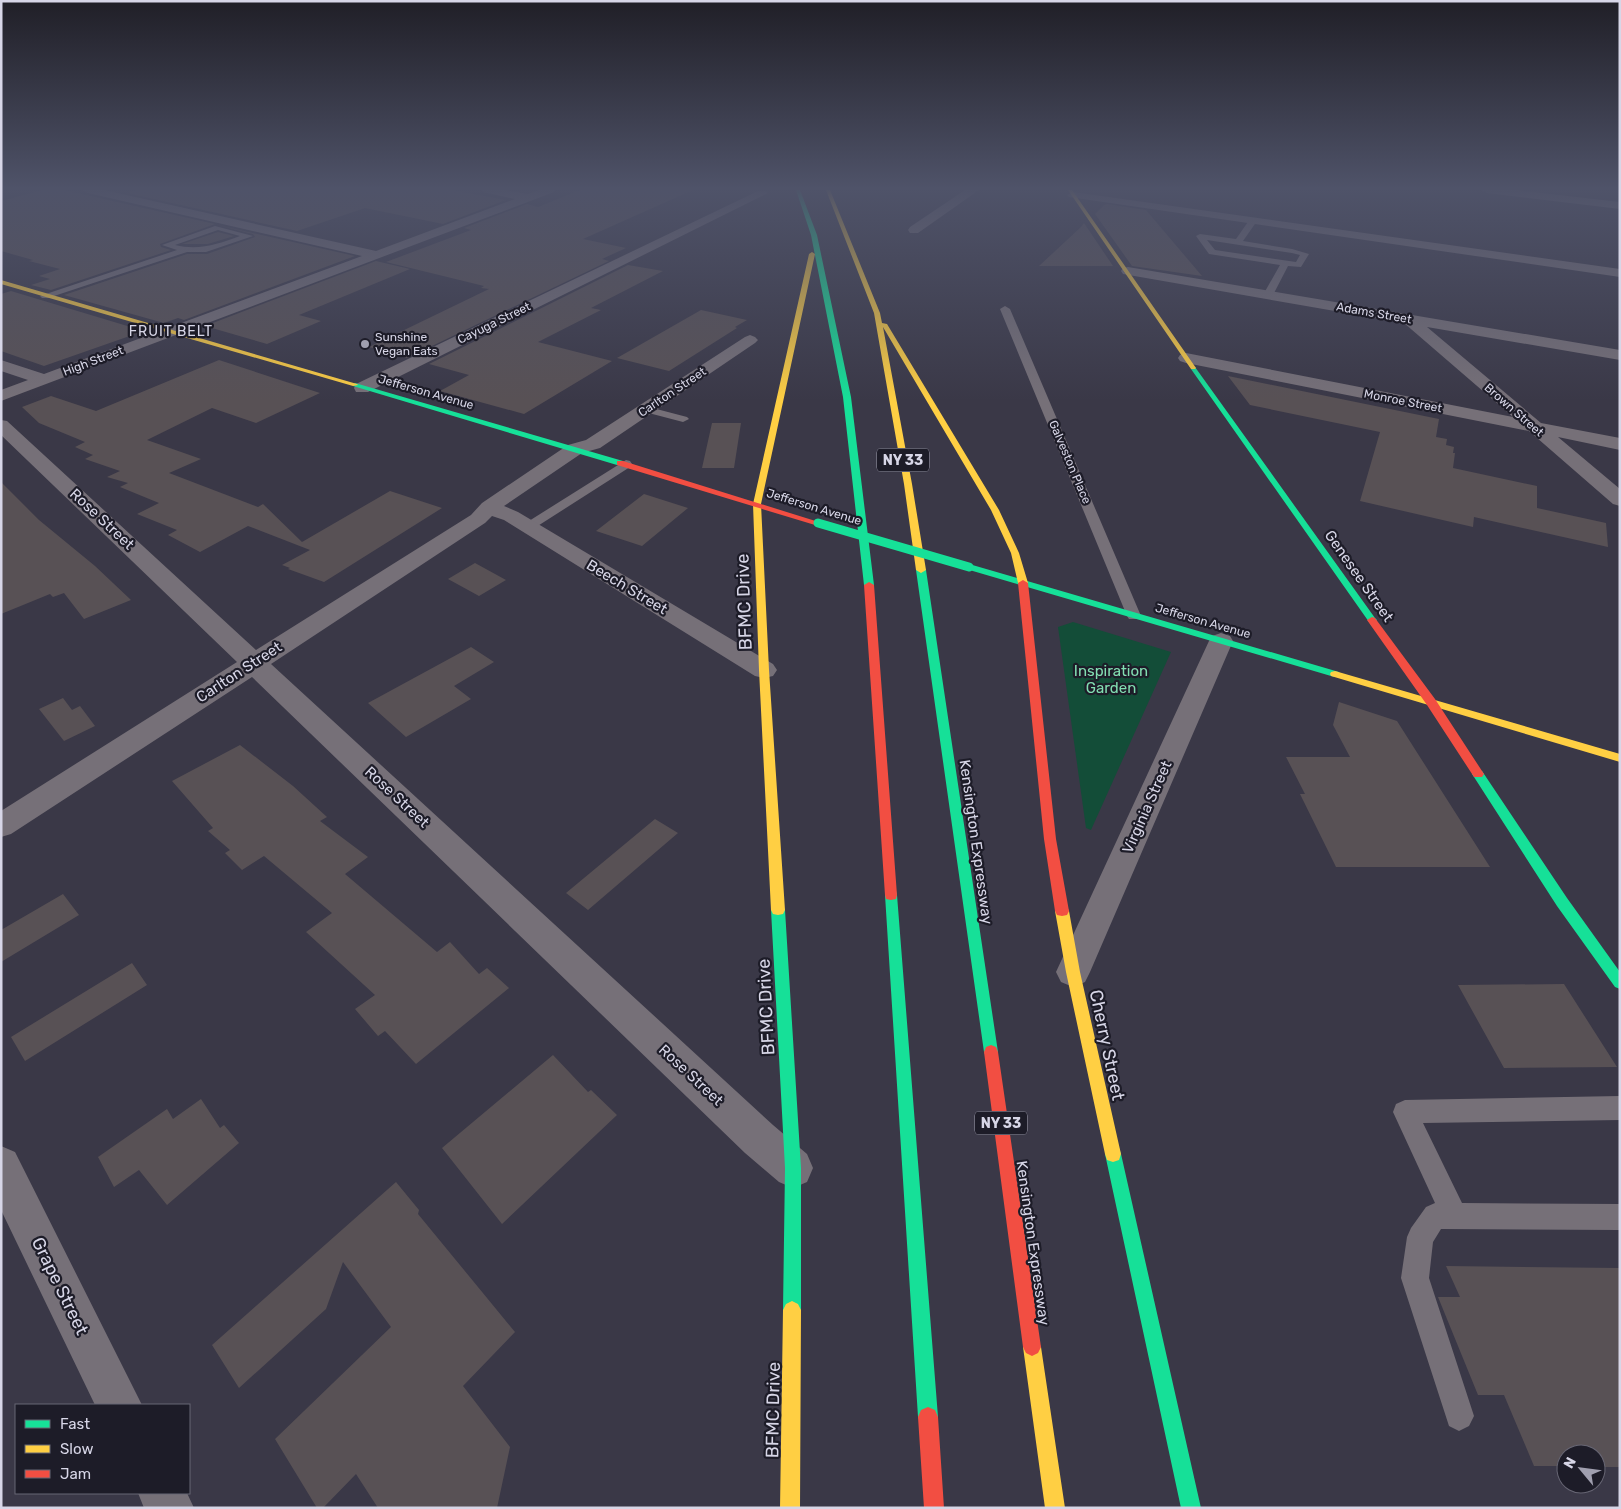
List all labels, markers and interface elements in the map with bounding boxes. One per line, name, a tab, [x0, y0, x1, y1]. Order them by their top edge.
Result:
street label: Cayuga Street	[455, 299, 533, 347]
street label: Adams Street	[1335, 299, 1413, 327]
district label: FRUIT BELT	[129, 323, 213, 340]
place label: Sunshine Vegan Eats	[375, 330, 438, 358]
marker: Sunshine Vegan Eats	[359, 338, 371, 350]
street label: High Street	[61, 343, 125, 379]
street label: Carlton Street	[636, 364, 709, 420]
street label: Jefferson Avenue	[377, 372, 476, 412]
street label: Brown Street	[1482, 381, 1547, 440]
street label: Monroe Street	[1363, 387, 1444, 416]
street label: Galveston Place	[1046, 418, 1094, 506]
road number: NY 33	[877, 448, 929, 472]
street label: Rose Street	[66, 485, 138, 553]
street label: Jefferson Avenue	[765, 486, 863, 528]
street label: Genesee Street	[1321, 527, 1397, 625]
street label: BFMC Drive	[731, 553, 757, 651]
street label: Beech Street	[583, 556, 671, 618]
street label: Jefferson Avenue	[1154, 601, 1253, 641]
street label: Carlton Street	[193, 638, 285, 706]
park label: Inspiration Garden	[1074, 662, 1148, 697]
street label: Virginia Street	[1119, 758, 1176, 856]
street label: Kensington Expressway	[956, 759, 996, 925]
street label: Rose Street	[361, 763, 433, 831]
street label: BFMC Drive	[752, 958, 780, 1056]
street label: Cherry Street	[1085, 988, 1129, 1102]
street label: Rose Street	[655, 1041, 727, 1109]
road number: NY 33	[975, 1112, 1027, 1134]
street label: Kensington Expressway	[1013, 1160, 1053, 1326]
street label: Grape Street	[27, 1233, 93, 1339]
street label: BFMC Drive	[761, 1362, 785, 1458]
legend	[15, 1404, 190, 1494]
text: Fast	[60, 1415, 90, 1433]
text: Slow	[60, 1440, 93, 1458]
north arrow	[1556, 1444, 1606, 1494]
text: N	[1560, 1454, 1580, 1471]
text: Jam	[60, 1465, 91, 1483]

